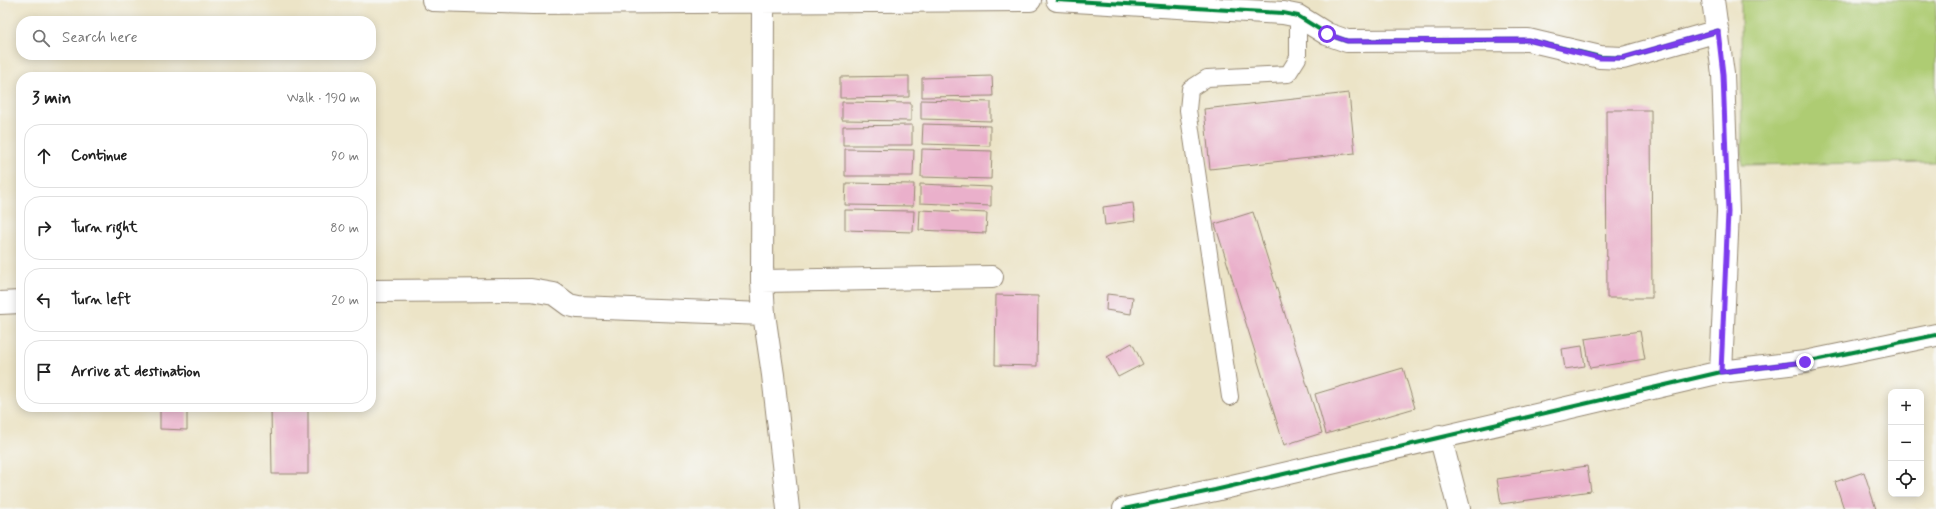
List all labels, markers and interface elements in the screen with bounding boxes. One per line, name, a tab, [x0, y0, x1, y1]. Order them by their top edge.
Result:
search box	[16, 16, 376, 60]
route start	[1318, 25, 1336, 43]
icon: search	[30, 27, 52, 49]
text: Search here	[62, 28, 138, 48]
text: 3 min	[32, 87, 71, 109]
text: Walk · 190 m	[287, 90, 360, 107]
icon: ahead	[33, 145, 55, 167]
text: Continue	[71, 146, 127, 166]
text: 90 m	[331, 148, 359, 165]
icon: right	[33, 217, 55, 239]
text: Turn right	[71, 218, 138, 238]
text: 80 m	[330, 220, 359, 237]
icon: left	[33, 289, 55, 311]
text: Turn left	[71, 290, 131, 310]
text: 20 m	[331, 292, 359, 309]
route end	[1796, 353, 1814, 371]
icon: arrive	[33, 361, 55, 383]
text: Arrive at destination	[71, 362, 200, 382]
map controls	[1888, 389, 1924, 497]
button: +	[1888, 389, 1924, 425]
button: −	[1888, 425, 1924, 461]
button: locate	[1888, 461, 1924, 497]

